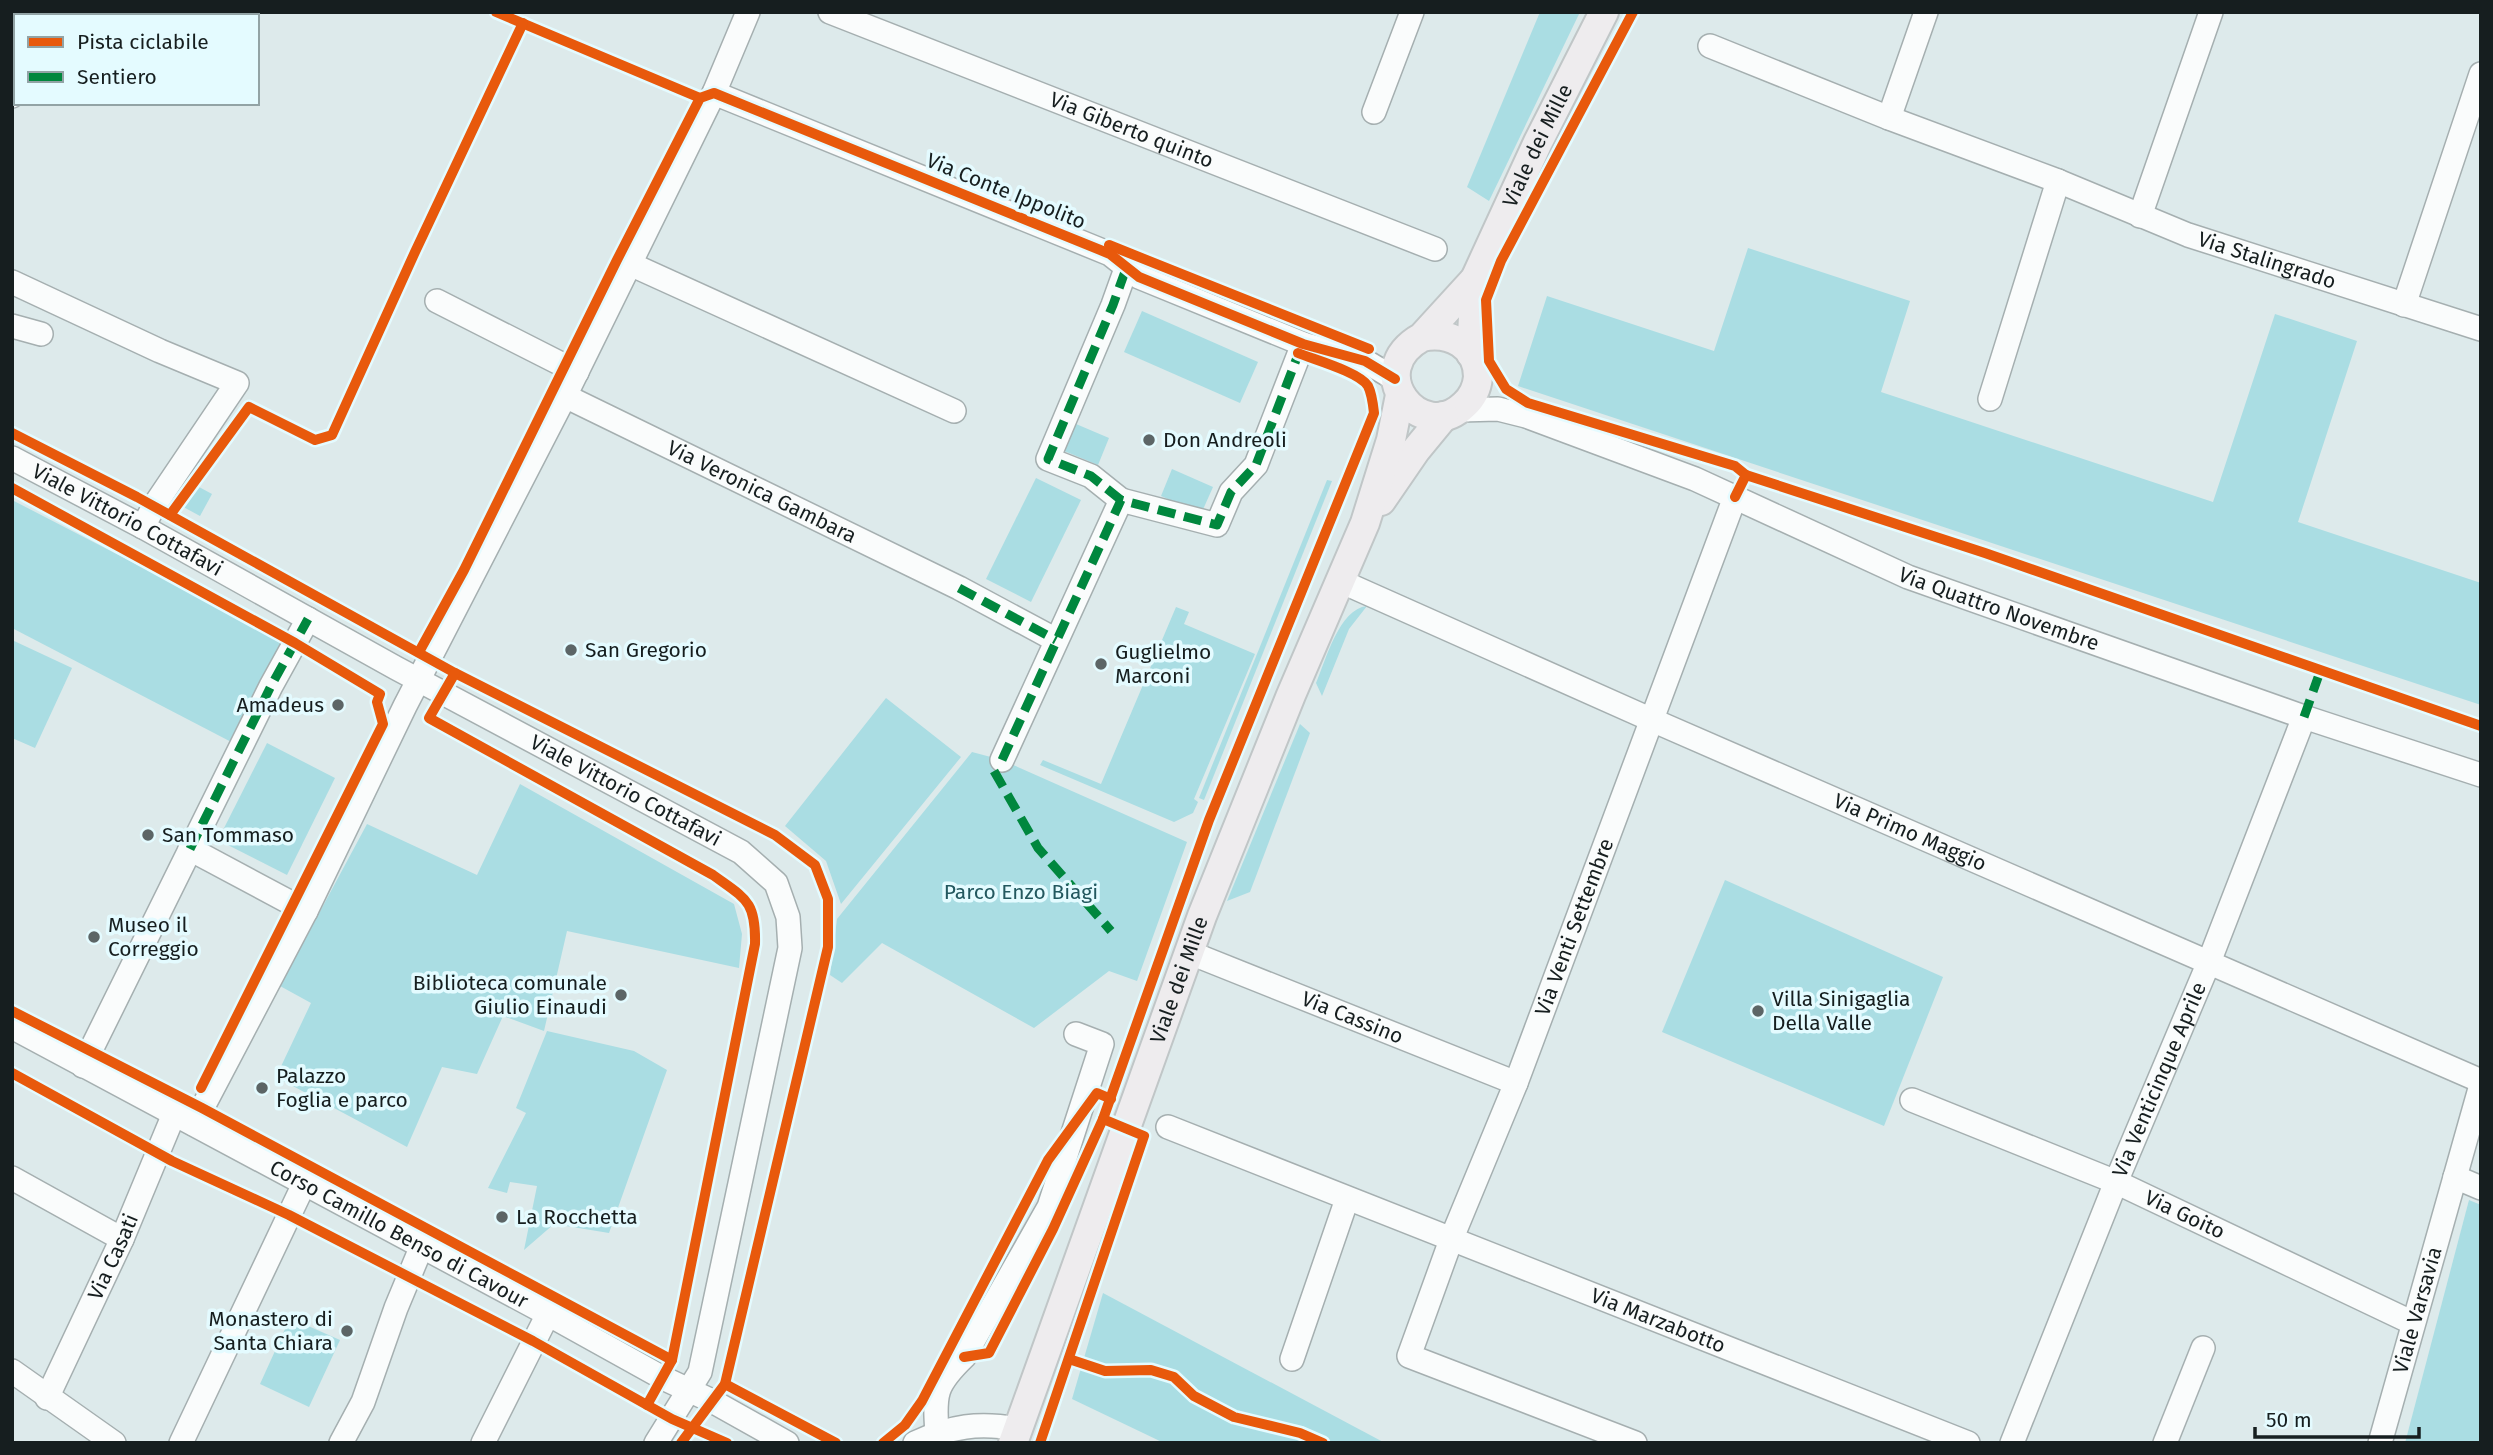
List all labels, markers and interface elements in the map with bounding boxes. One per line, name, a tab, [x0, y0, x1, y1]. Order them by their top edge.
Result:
legend	[14, 14, 259, 105]
text: Pista ciclabile	[77, 29, 209, 55]
text: Sentiero	[77, 64, 157, 90]
street label: Viale dei Mille	[1497, 80, 1578, 211]
street label: Via Giberto quinto	[1046, 86, 1217, 174]
street label: Via Conte Ippolito	[922, 147, 1090, 235]
street label: Via Stalingrado	[2195, 226, 2339, 295]
place label: Don Andreoli	[1163, 427, 1287, 453]
marker: Don Andreoli	[1141, 432, 1157, 448]
street label: Via Veronica Gambara	[663, 435, 861, 549]
street label: Viale Vittorio Cottafavi	[28, 458, 227, 582]
street label: Via Quattro Novembre	[1894, 561, 2103, 657]
place label: San Gregorio	[585, 637, 707, 663]
place label: Guglielmo Marconi	[1115, 639, 1211, 689]
marker: San Gregorio	[563, 642, 579, 658]
marker: Guglielmo Marconi	[1093, 656, 1109, 672]
place label: Amadeus	[237, 692, 324, 718]
marker: Amadeus	[330, 697, 346, 713]
street label: Viale Vittorio Cottafavi	[526, 729, 726, 852]
street label: Via Primo Maggio	[1830, 788, 1990, 877]
place label: San Tommaso	[162, 822, 294, 848]
marker: San Tommaso	[140, 827, 156, 843]
street label: Via Venti Settembre	[1529, 835, 1619, 1019]
park label: Parco Enzo Biagi	[944, 879, 1098, 905]
place label: Museo il Correggio	[108, 912, 199, 962]
street label: Viale dei Mille	[1144, 913, 1214, 1047]
marker: Museo il Correggio	[86, 929, 102, 945]
place label: Biblioteca comunale Giulio Einaudi	[413, 970, 607, 1020]
street label: Via Venticinque Aprile	[2107, 978, 2212, 1181]
street label: Via Cassino	[1298, 986, 1407, 1050]
place label: Villa Sinigaglia Della Valle	[1772, 986, 1911, 1036]
marker: Biblioteca comunale Giulio Einaudi	[613, 987, 629, 1003]
marker: Villa Sinigaglia Della Valle	[1750, 1003, 1766, 1019]
place label: Palazzo Foglia e parco	[276, 1063, 408, 1113]
marker: Palazzo Foglia e parco	[254, 1080, 270, 1096]
street label: Corso Camillo Benso di Cavour	[265, 1154, 533, 1314]
street label: Via Goito	[2141, 1185, 2229, 1245]
place label: La Rocchetta	[516, 1204, 638, 1230]
marker: La Rocchetta	[494, 1209, 510, 1225]
street label: Via Casati	[82, 1210, 144, 1304]
street label: Viale Varsavia	[2387, 1244, 2448, 1376]
street label: Via Marzabotto	[1587, 1282, 1729, 1359]
place label: Monastero di Santa Chiara	[209, 1306, 333, 1356]
marker: Monastero di Santa Chiara	[339, 1323, 355, 1339]
scale bar	[2255, 1396, 2420, 1440]
text: 50 m	[2266, 1407, 2312, 1433]

